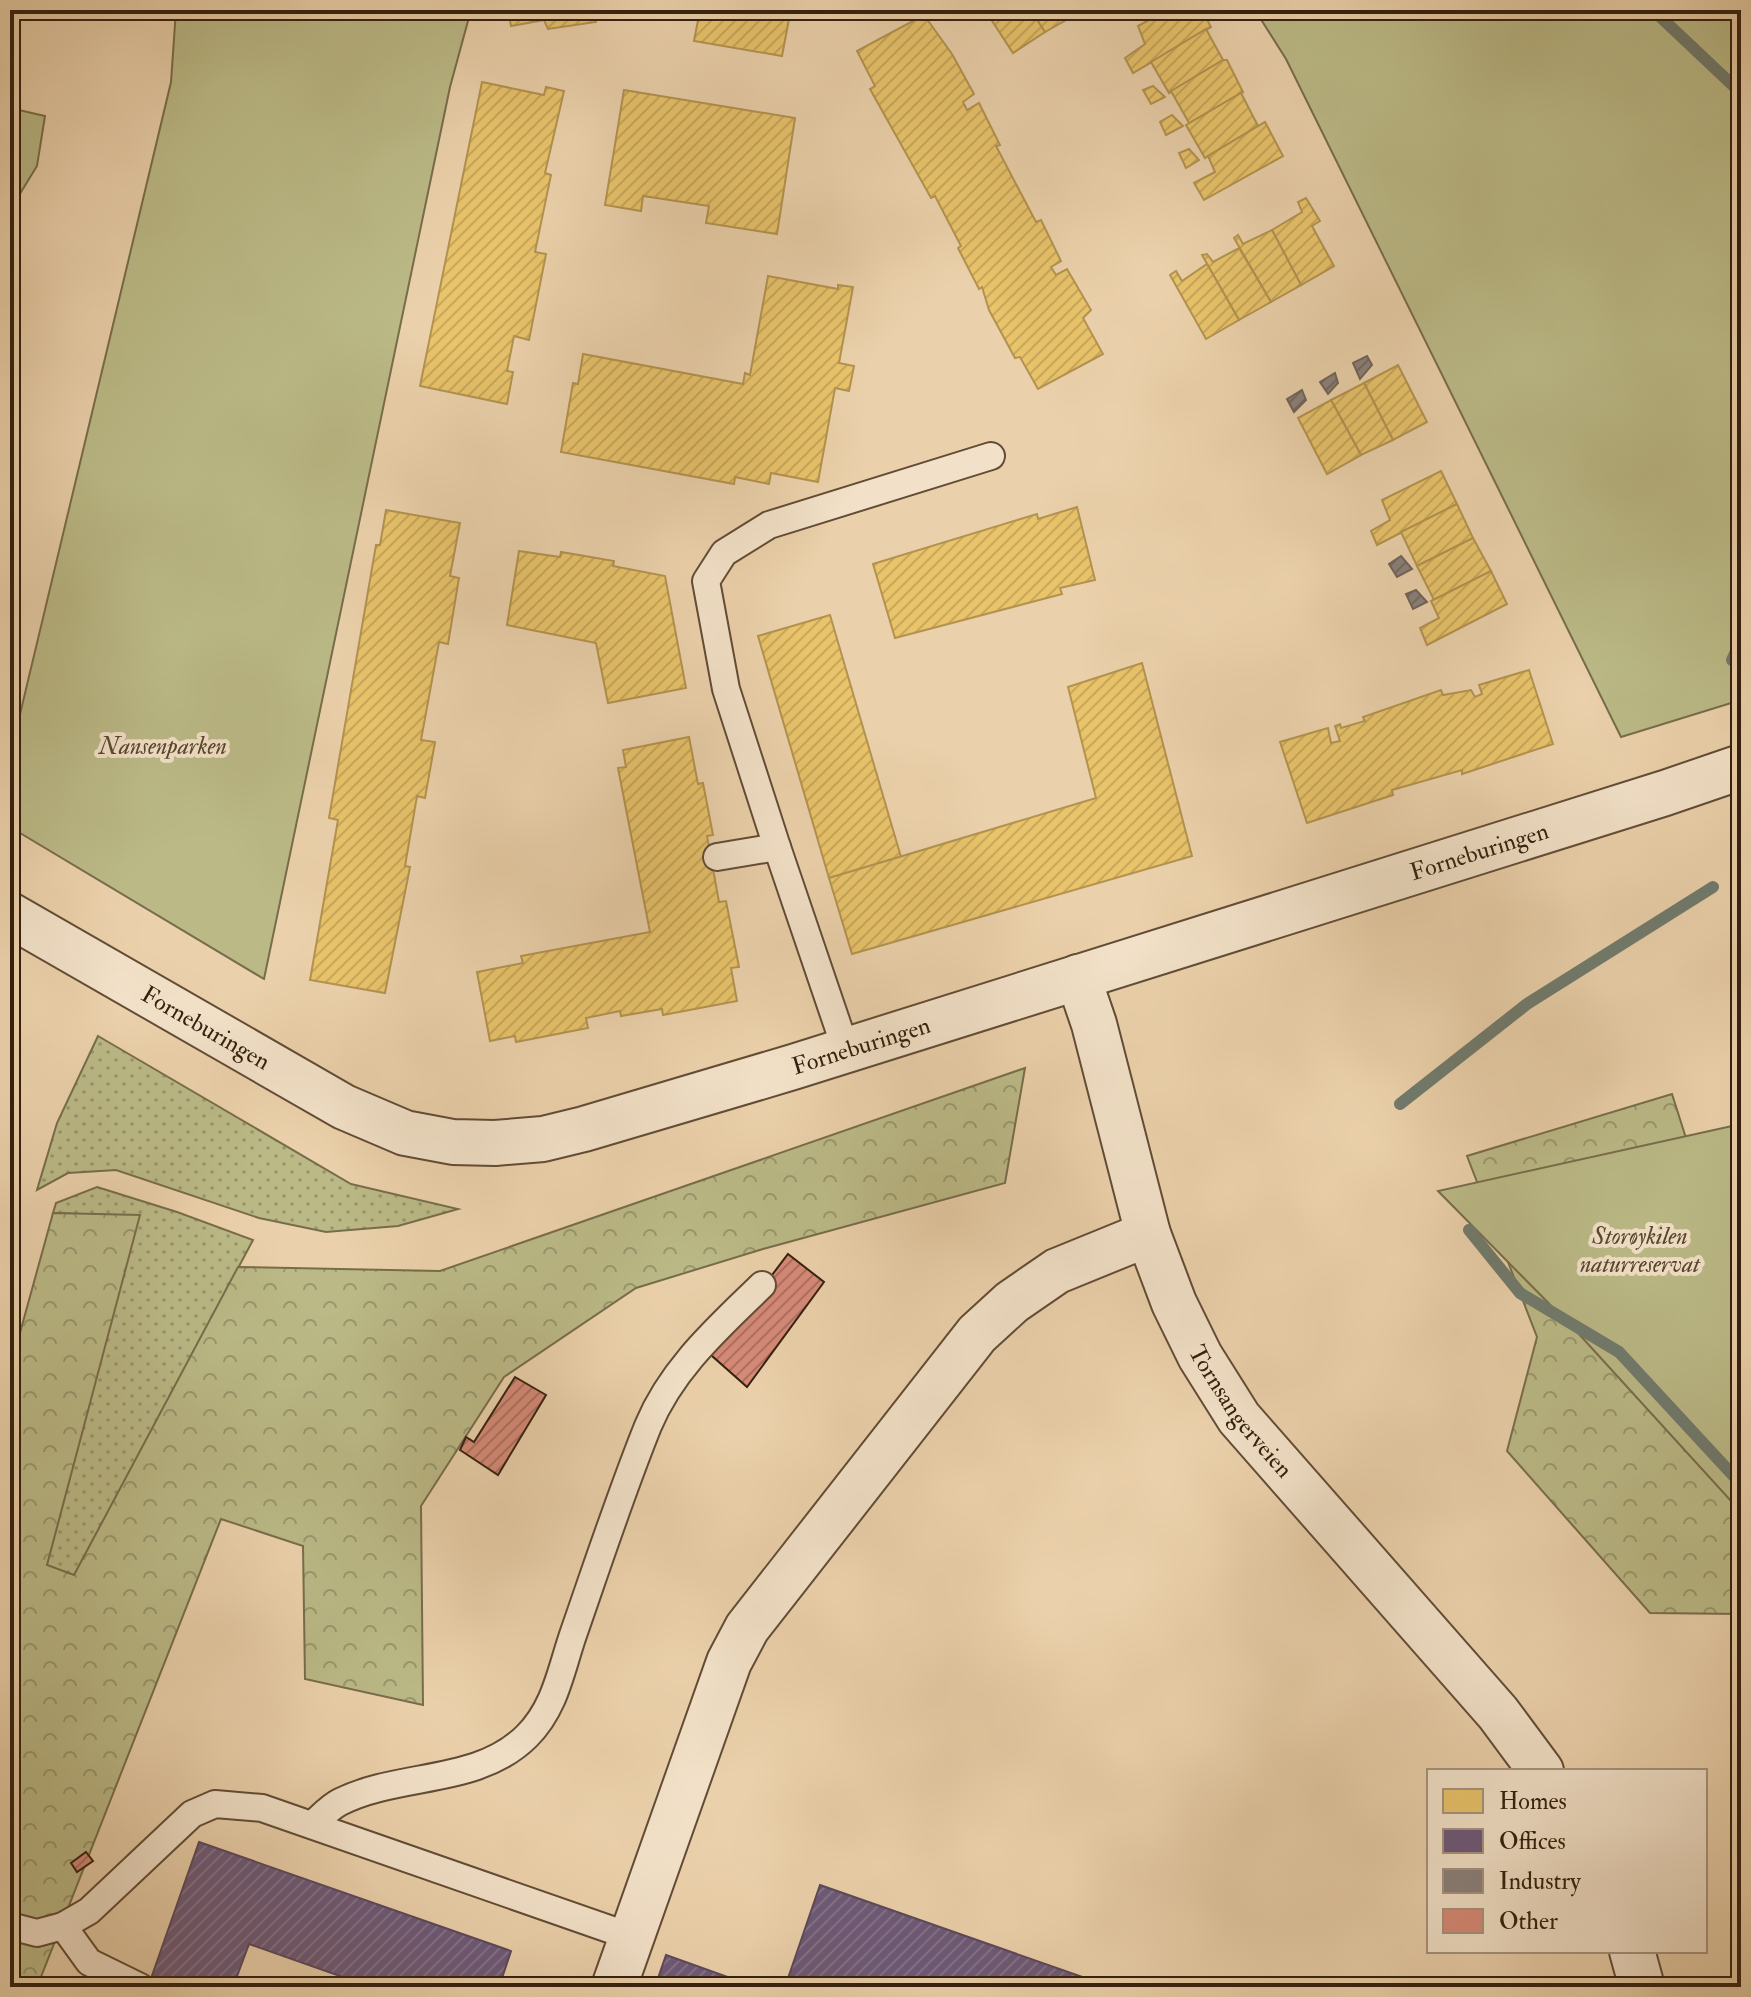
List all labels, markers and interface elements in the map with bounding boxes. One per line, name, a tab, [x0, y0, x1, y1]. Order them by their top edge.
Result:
park label: Nansenparken	[97, 731, 227, 762]
street label: Forneburingen	[1406, 815, 1552, 888]
street label: Forneburingen	[136, 978, 276, 1077]
street label: Forneburingen	[788, 1009, 934, 1082]
park label: Storøykilen naturreservat	[1580, 1221, 1701, 1280]
street label: Tornsangerveien	[1182, 1340, 1300, 1484]
legend	[1427, 1769, 1707, 1953]
text: Homes	[1499, 1786, 1567, 1817]
text: Offices	[1499, 1826, 1566, 1857]
text: Industry	[1499, 1866, 1581, 1897]
text: Other	[1499, 1906, 1558, 1937]

